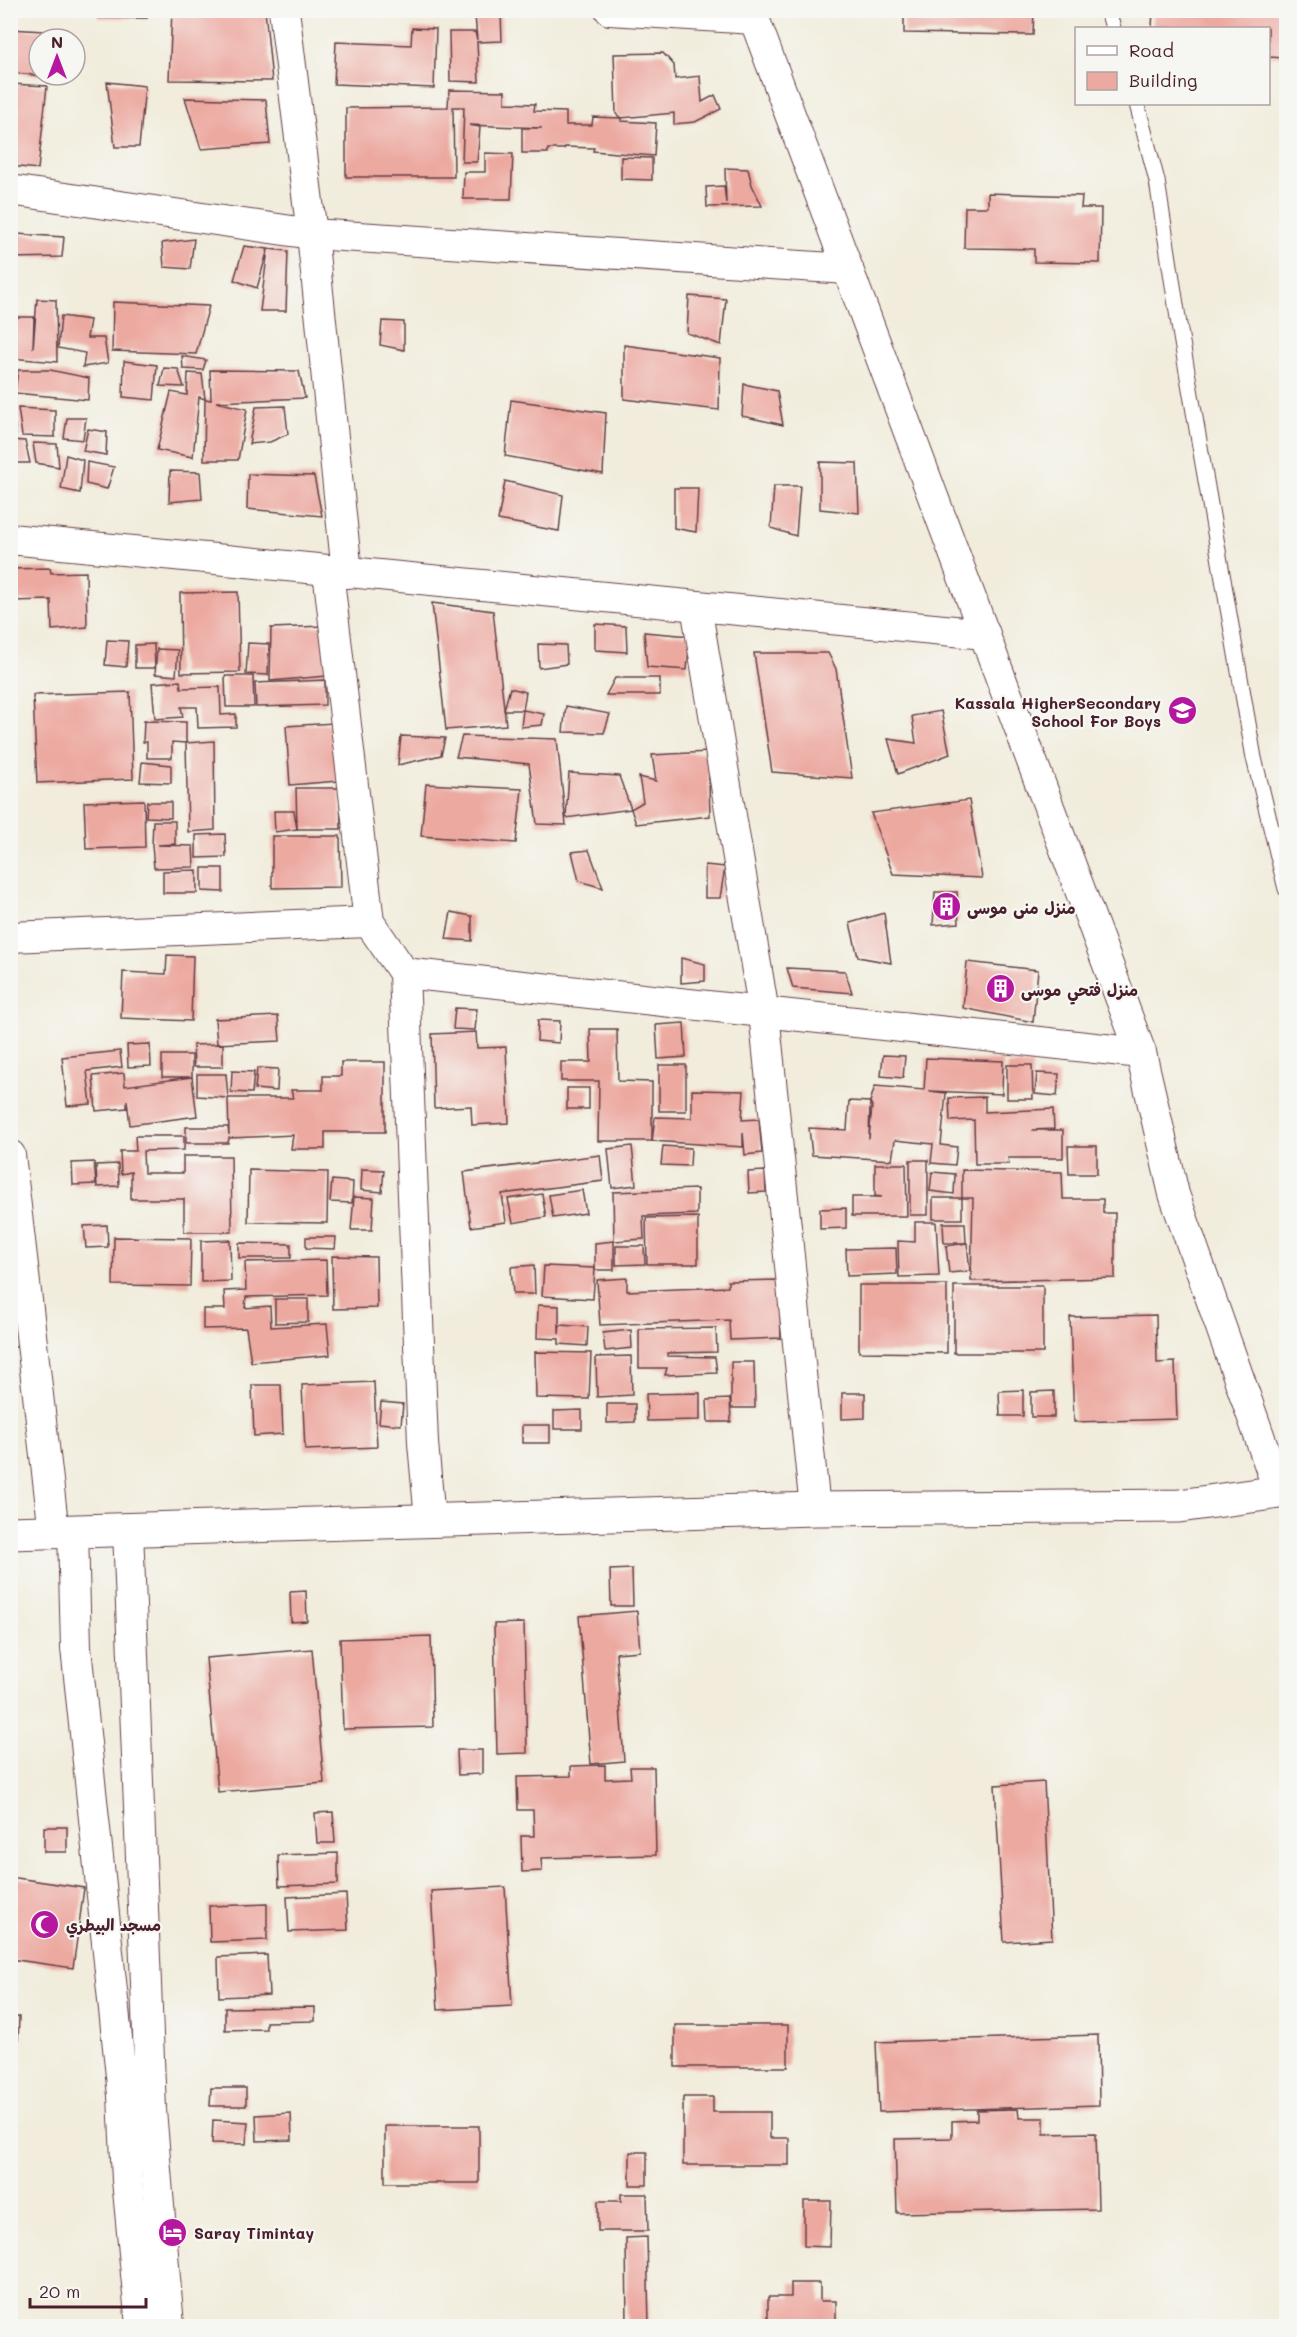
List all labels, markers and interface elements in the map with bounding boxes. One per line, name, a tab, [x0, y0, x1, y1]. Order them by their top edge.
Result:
north arrow	[27, 27, 87, 87]
legend	[1075, 27, 1270, 105]
text: N	[51, 31, 63, 52]
text: Road	[1129, 38, 1174, 62]
text: Building	[1129, 68, 1197, 92]
place label: Kassala HigherSecondary School For Boys	[955, 692, 1161, 731]
school or university icon: Kassala HigherSecondary School For Boys	[1166, 695, 1198, 727]
building icon: منزل منى موسى	[930, 891, 962, 923]
place label: منزل منى موسى	[967, 897, 1076, 919]
building icon: منزل فتحي موسى	[984, 973, 1016, 1005]
place label: منزل فتحي موسى	[1021, 979, 1138, 1005]
mosque icon: مسجد البيطري	[29, 1908, 61, 1940]
place label: مسجد البيطري	[66, 1914, 161, 1938]
hotel icon: Saray Timintay	[157, 2216, 189, 2248]
place label: Saray Timintay	[194, 2222, 315, 2243]
scale bar	[30, 2271, 146, 2309]
text: 20 m	[39, 2279, 80, 2303]

